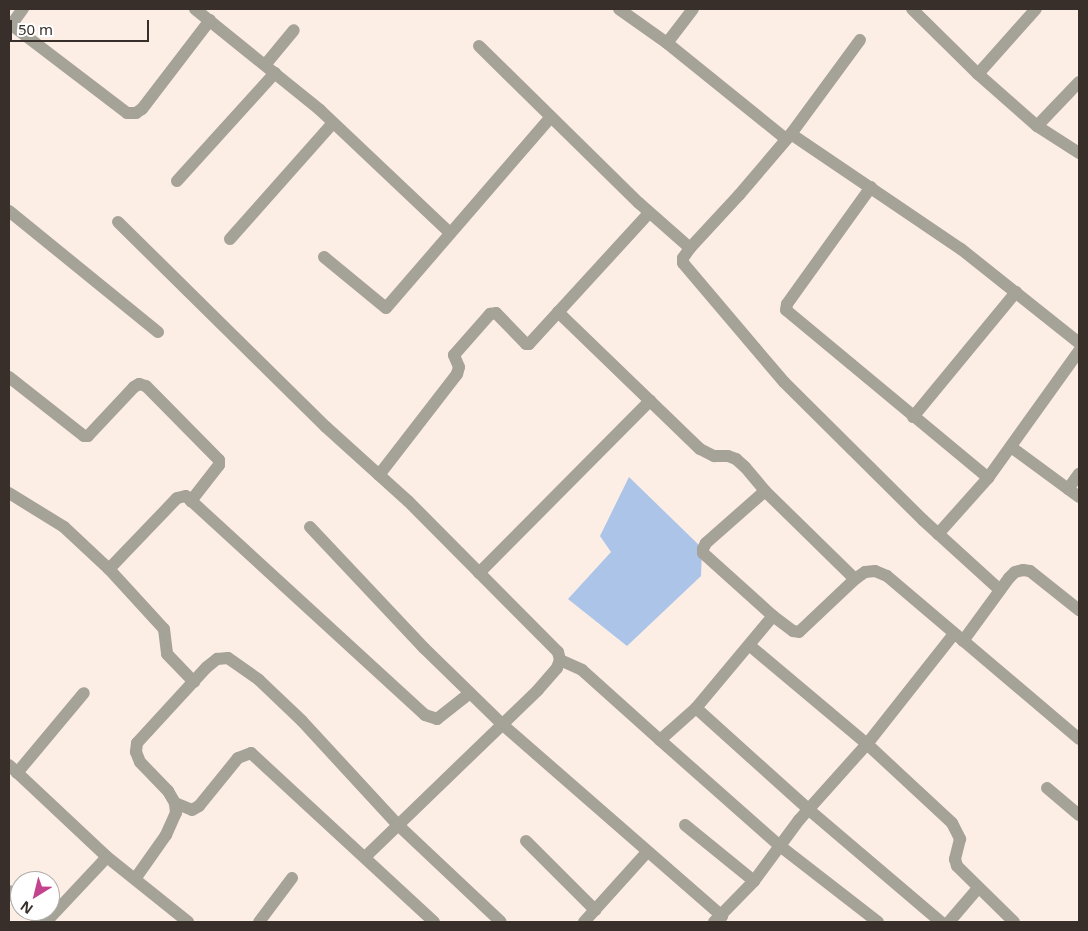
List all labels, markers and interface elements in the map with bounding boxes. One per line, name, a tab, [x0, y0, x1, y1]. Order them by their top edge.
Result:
scale bar	[12, 10, 151, 42]
text: 50 m	[18, 19, 53, 39]
north arrow	[10, 871, 60, 921]
text: N	[16, 897, 37, 919]

